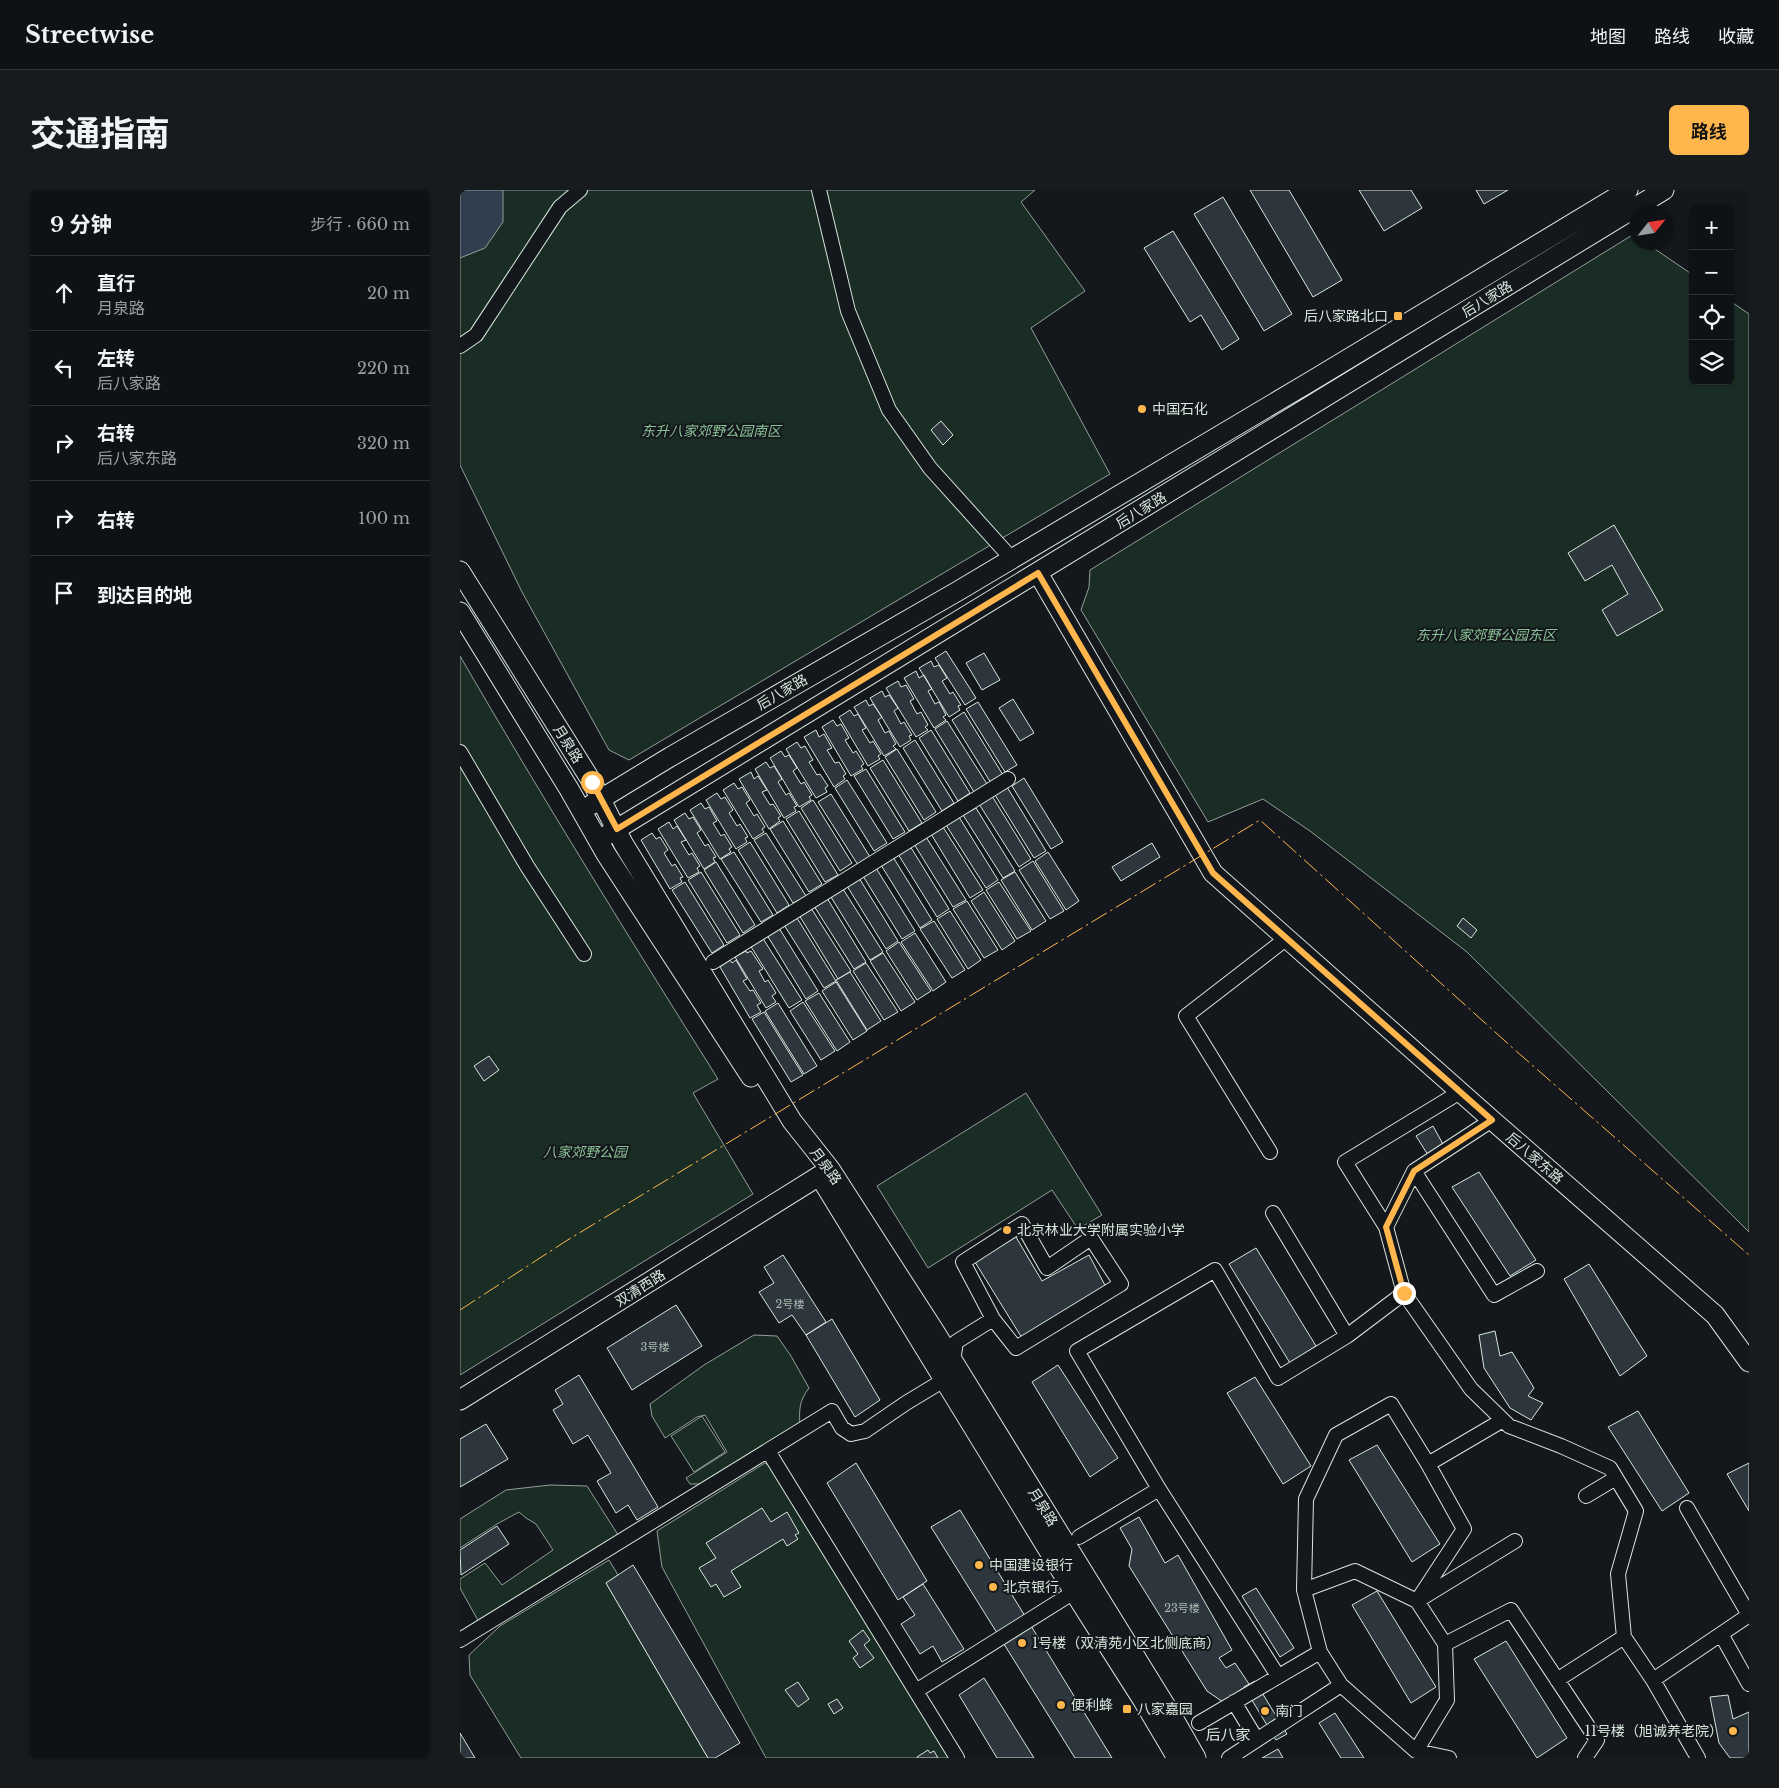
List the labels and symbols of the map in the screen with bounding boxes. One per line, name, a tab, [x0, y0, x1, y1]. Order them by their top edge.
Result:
north arrow	[1629, 205, 1674, 250]
street label: 后八家路	[1458, 277, 1516, 321]
place label: 后八家路北口	[1304, 307, 1388, 325]
marker: 后八家路北口	[1392, 310, 1404, 322]
place label: 中国石化	[1152, 400, 1208, 418]
marker: 中国石化	[1136, 403, 1148, 415]
park label: 东升八家郊野公园南区	[641, 422, 783, 440]
street label: 后八家路	[1112, 488, 1170, 532]
park label: 东升八家郊野公园东区	[1416, 626, 1558, 644]
street label: 后八家路	[753, 670, 811, 714]
street label: 月泉路	[549, 721, 587, 767]
route start	[581, 771, 604, 794]
street label: 后八家东路	[1503, 1128, 1567, 1188]
park label: 八家郊野公园	[543, 1143, 629, 1161]
street label: 月泉路	[806, 1144, 846, 1188]
place label: 北京林业大学附属实验小学	[1017, 1221, 1185, 1239]
marker: 北京林业大学附属实验小学	[1001, 1224, 1013, 1236]
street label: 双清西路	[611, 1266, 669, 1310]
route end	[1393, 1282, 1416, 1305]
house number: 2号楼	[776, 1297, 804, 1311]
house number: 3号楼	[641, 1340, 669, 1354]
street label: 月泉路	[1024, 1484, 1062, 1530]
place label: 中国建设银行	[989, 1556, 1073, 1574]
marker: 中国建设银行	[973, 1559, 985, 1571]
place label: 北京银行	[1003, 1578, 1059, 1596]
marker: 北京银行	[987, 1581, 999, 1593]
house number: 23号楼	[1164, 1601, 1200, 1615]
place label: 1号楼（双清苑小区北侧底商）	[1032, 1634, 1220, 1652]
marker: 1号楼（双清苑小区北侧底商）	[1016, 1637, 1028, 1649]
place label: 便利蜂	[1071, 1696, 1113, 1714]
marker: 便利蜂	[1055, 1699, 1067, 1711]
place label: 八家嘉园	[1137, 1700, 1193, 1718]
place label: 南门	[1275, 1702, 1303, 1720]
marker: 八家嘉园	[1121, 1703, 1133, 1715]
marker: 南门	[1259, 1705, 1271, 1717]
place label: 11号楼（旭诚养老院）	[1585, 1722, 1723, 1740]
district label: 后八家	[1205, 1725, 1251, 1744]
marker: 11号楼（旭诚养老院）	[1727, 1725, 1739, 1737]

